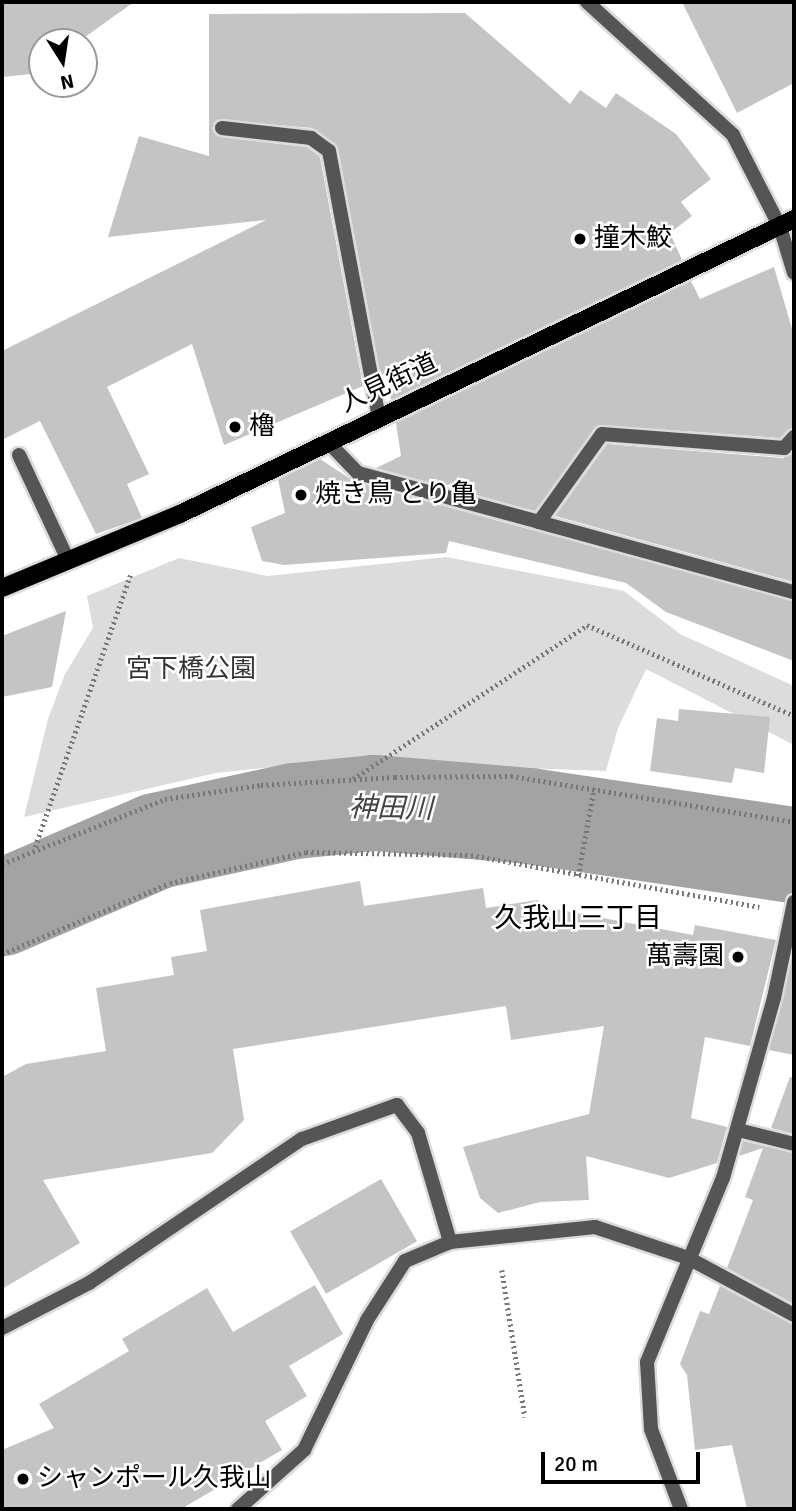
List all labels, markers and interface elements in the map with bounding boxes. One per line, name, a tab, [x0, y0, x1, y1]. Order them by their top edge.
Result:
north arrow	[28, 28, 98, 98]
text: N	[58, 68, 76, 95]
place label: 撞木鮫	[594, 223, 672, 255]
marker: 撞木鮫	[572, 231, 588, 247]
street label: 人見街道	[335, 348, 443, 420]
place label: 櫓	[249, 411, 275, 443]
marker: 櫓	[227, 419, 243, 435]
place label: 焼き鳥 とり亀	[315, 479, 477, 511]
marker: 焼き鳥 とり亀	[293, 487, 309, 503]
park label: 宮下橋公園	[126, 654, 256, 686]
water label: 神田川	[349, 790, 433, 826]
district label: 久我山三丁目	[494, 901, 662, 935]
place label: 萬壽園	[646, 941, 724, 973]
marker: 萬壽園	[730, 949, 746, 965]
scale bar	[544, 1438, 703, 1482]
text: 20 m	[554, 1451, 598, 1477]
place label: シャンポール久我山	[37, 1463, 271, 1495]
marker: シャンポール久我山	[15, 1471, 31, 1487]

